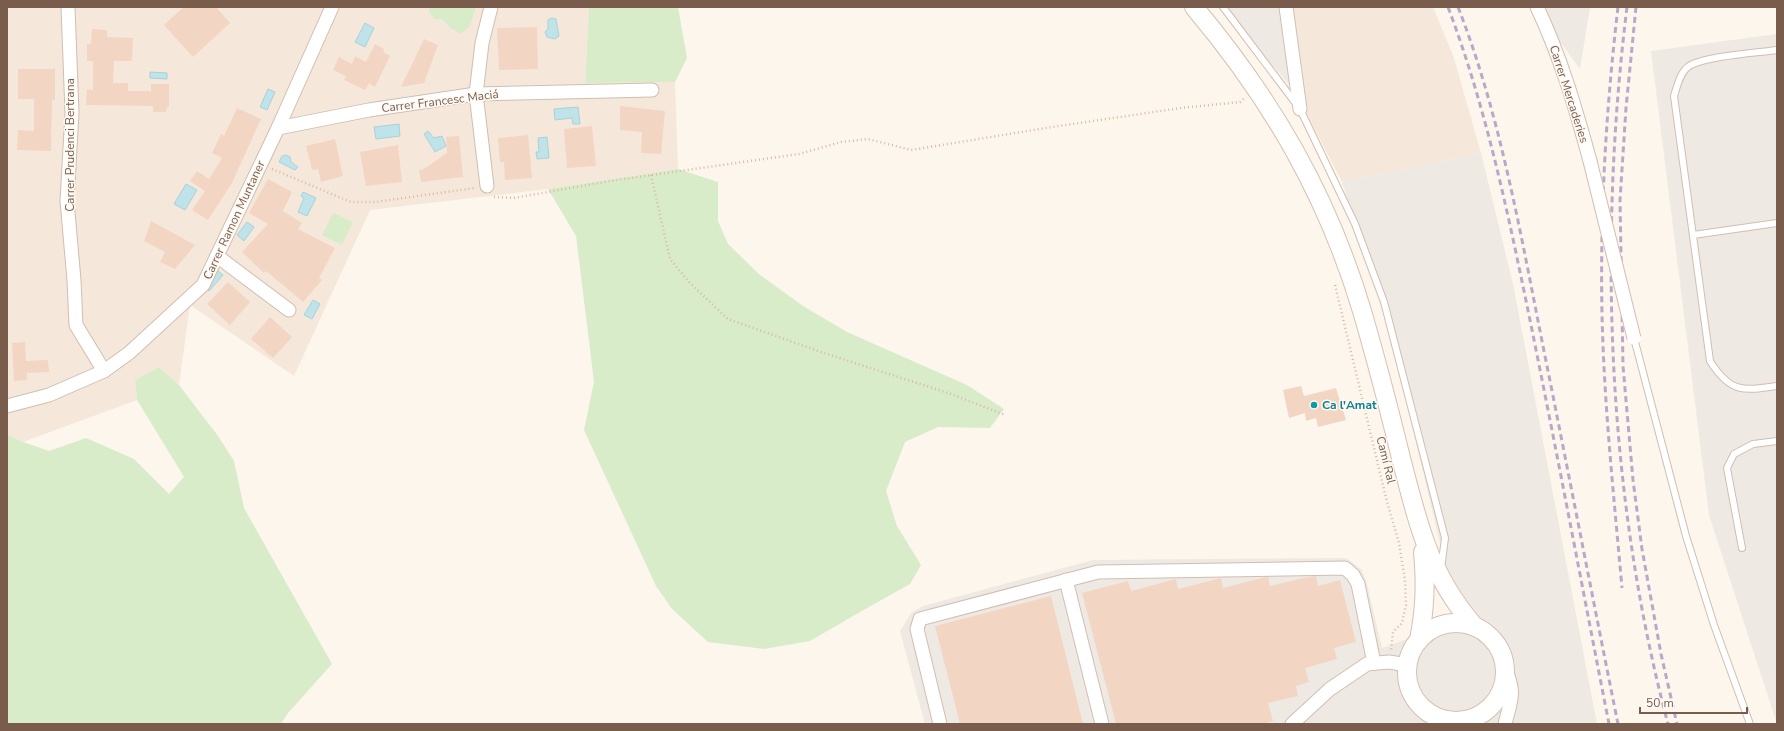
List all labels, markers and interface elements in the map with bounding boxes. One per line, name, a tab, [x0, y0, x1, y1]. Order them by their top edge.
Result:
street label: Carrer Mercaderies	[1546, 43, 1592, 145]
street label: Carrer Prudenci Bertrana	[62, 78, 78, 212]
street label: Carrer Francesc Maciá	[380, 86, 500, 116]
street label: Carrer Ramon Muntaner	[199, 157, 269, 282]
place label: Ca l'Amat	[1322, 397, 1377, 413]
marker: Ca l'Amat	[1309, 400, 1319, 410]
street label: Camí Ral	[1372, 435, 1400, 486]
scale bar	[1640, 689, 1747, 715]
text: 50 m	[1646, 695, 1674, 711]

